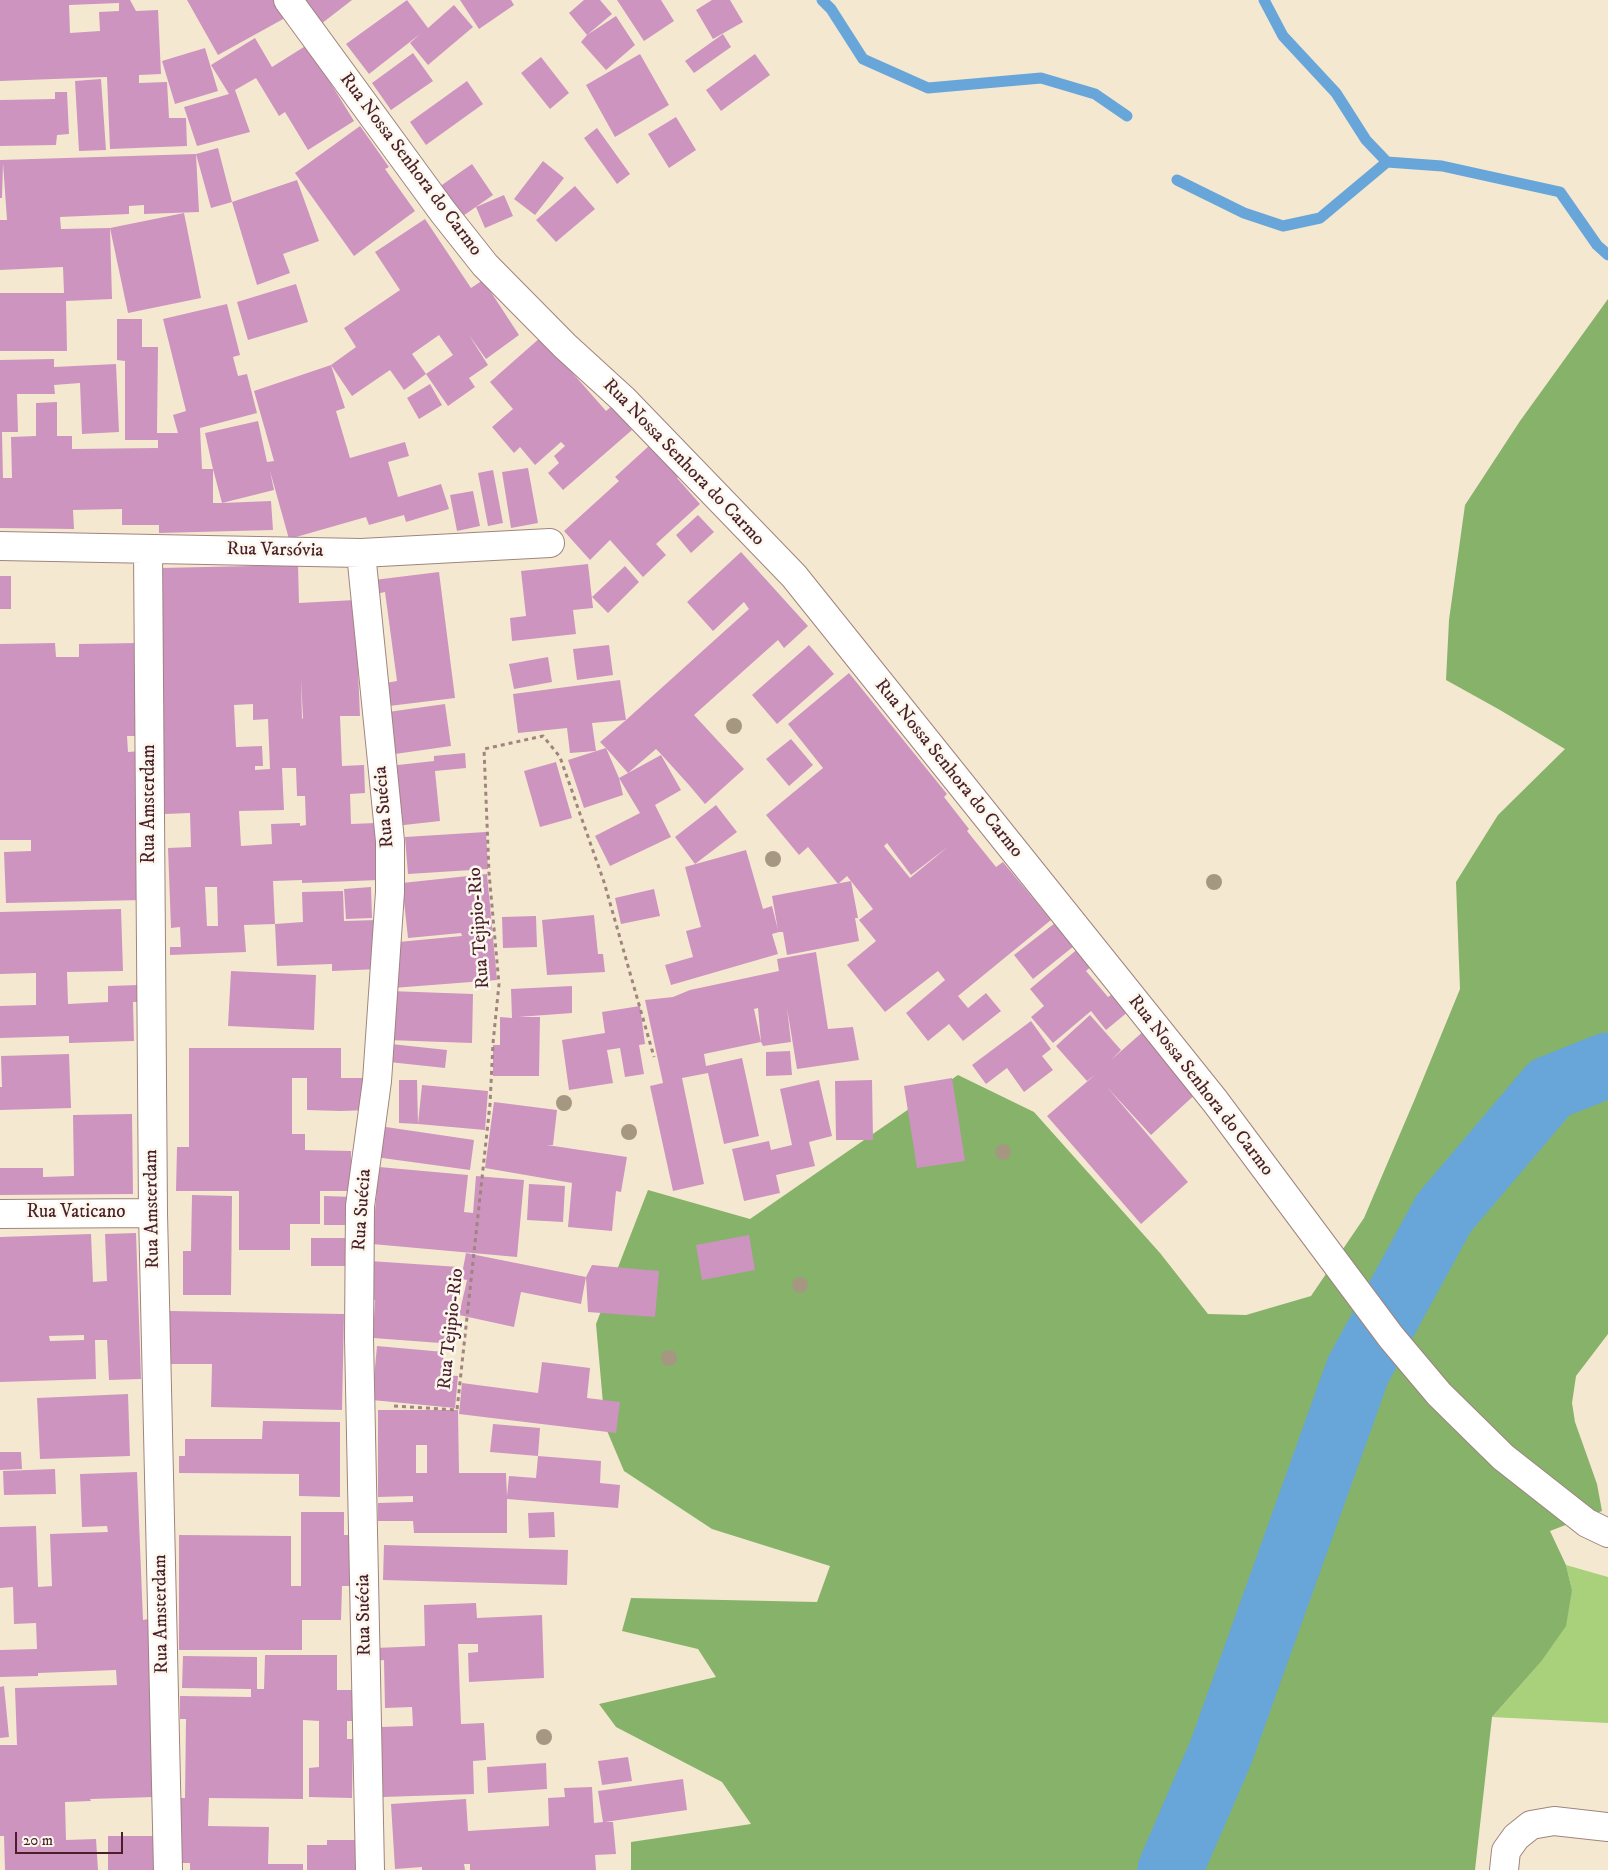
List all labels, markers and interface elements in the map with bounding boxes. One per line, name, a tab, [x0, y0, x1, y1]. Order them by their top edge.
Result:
street label: Rua Nossa Senhora do Carmo	[334, 69, 486, 261]
street label: Rua Nossa Senhora do Carmo	[597, 375, 769, 551]
street label: Rua Varsóvia	[226, 539, 324, 563]
street label: Rua Nossa Senhora do Carmo	[869, 675, 1027, 863]
street label: Rua Amsterdam	[139, 744, 161, 864]
street label: Rua Suécia	[370, 765, 400, 849]
street label: Rua Tejipio-Rio	[464, 866, 496, 990]
street label: Rua Nossa Senhora do Carmo	[1122, 991, 1278, 1181]
street label: Rua Amsterdam	[141, 1149, 165, 1269]
street label: Rua Suécia	[349, 1168, 377, 1252]
street label: Rua Vaticano	[26, 1202, 126, 1224]
street label: Rua Tejipio-Rio	[434, 1267, 470, 1391]
street label: Rua Amsterdam	[150, 1554, 174, 1674]
street label: Rua Suécia	[353, 1574, 377, 1656]
scale bar	[18, 1822, 125, 1854]
text: 20 m	[23, 1831, 53, 1850]

